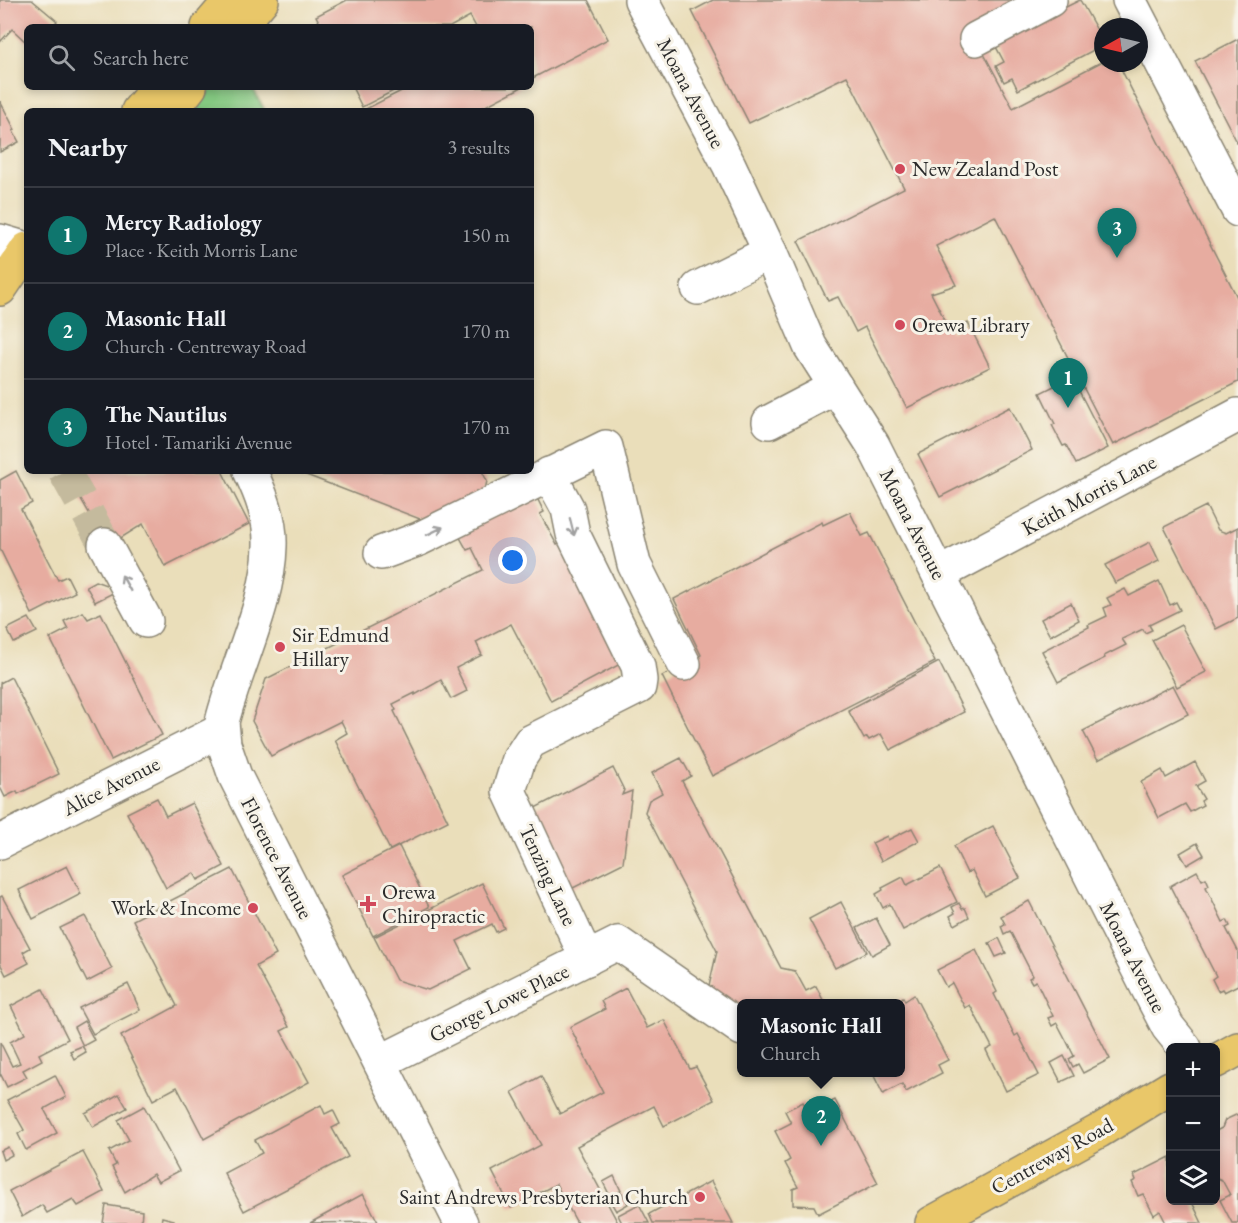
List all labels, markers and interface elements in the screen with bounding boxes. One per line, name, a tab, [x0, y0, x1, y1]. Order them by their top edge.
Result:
north arrow	[1094, 18, 1148, 72]
search box	[24, 24, 534, 90]
street label: Moana Avenue	[651, 33, 732, 152]
icon: search	[45, 41, 78, 74]
text: Search here	[93, 43, 188, 72]
text: Nearby	[48, 130, 128, 164]
text: 3 results	[447, 134, 510, 160]
place label: New Zealand Post	[912, 155, 1059, 182]
marker: New Zealand Post	[893, 162, 907, 176]
text: Mercy Radiology	[105, 208, 262, 237]
pin: 3	[1098, 208, 1136, 258]
text: 1	[62, 222, 73, 248]
text: 150 m	[462, 222, 510, 248]
text: Place · Keith Morris Lane	[105, 237, 298, 263]
text: Masonic Hall	[105, 304, 226, 333]
place label: Orewa Library	[912, 311, 1031, 338]
text: 2	[62, 318, 73, 344]
text: 170 m	[462, 318, 510, 344]
marker: Orewa Library	[893, 318, 907, 332]
text: Church · Centreway Road	[105, 333, 306, 359]
pin: 1	[1048, 358, 1088, 408]
text: The Nautilus	[105, 400, 227, 429]
text: 3	[62, 414, 73, 440]
text: 170 m	[462, 414, 510, 440]
text: Hotel · Tamariki Avenue	[105, 429, 292, 455]
street label: Keith Morris Lane	[1017, 448, 1161, 541]
street label: Moana Avenue	[874, 464, 953, 584]
one-way arrow	[567, 518, 579, 537]
one-way arrow	[426, 525, 443, 537]
your location	[498, 546, 527, 575]
one-way arrow	[120, 575, 132, 592]
place label: Sir Edmund Hillary	[292, 621, 390, 672]
marker: Sir Edmund Hillary	[273, 640, 287, 654]
street label: Alice Avenue	[57, 750, 164, 822]
street label: Florence Avenue	[235, 792, 320, 923]
street label: Tenzing Lane	[513, 820, 584, 930]
place label: Orewa Chiropractic	[382, 878, 485, 929]
place label: Work & Income	[111, 894, 241, 921]
marker: Orewa Chiropractic	[359, 895, 377, 913]
street label: Moana Avenue	[1094, 897, 1173, 1017]
marker: Work & Income	[246, 901, 260, 915]
street label: George Lowe Place	[424, 957, 573, 1048]
popup	[737, 999, 905, 1077]
text: Masonic Hall	[760, 1011, 882, 1040]
text: Church	[760, 1040, 820, 1066]
map controls	[1166, 1043, 1220, 1205]
button: +	[1166, 1043, 1220, 1097]
pin: 2	[802, 1096, 840, 1146]
button: −	[1166, 1097, 1220, 1151]
street label: Centreway Road	[986, 1111, 1118, 1200]
button: layers	[1166, 1151, 1220, 1205]
place label: Saint Andrews Presbyterian Church	[399, 1183, 688, 1210]
marker: Saint Andrews Presbyterian Church	[693, 1190, 707, 1204]

